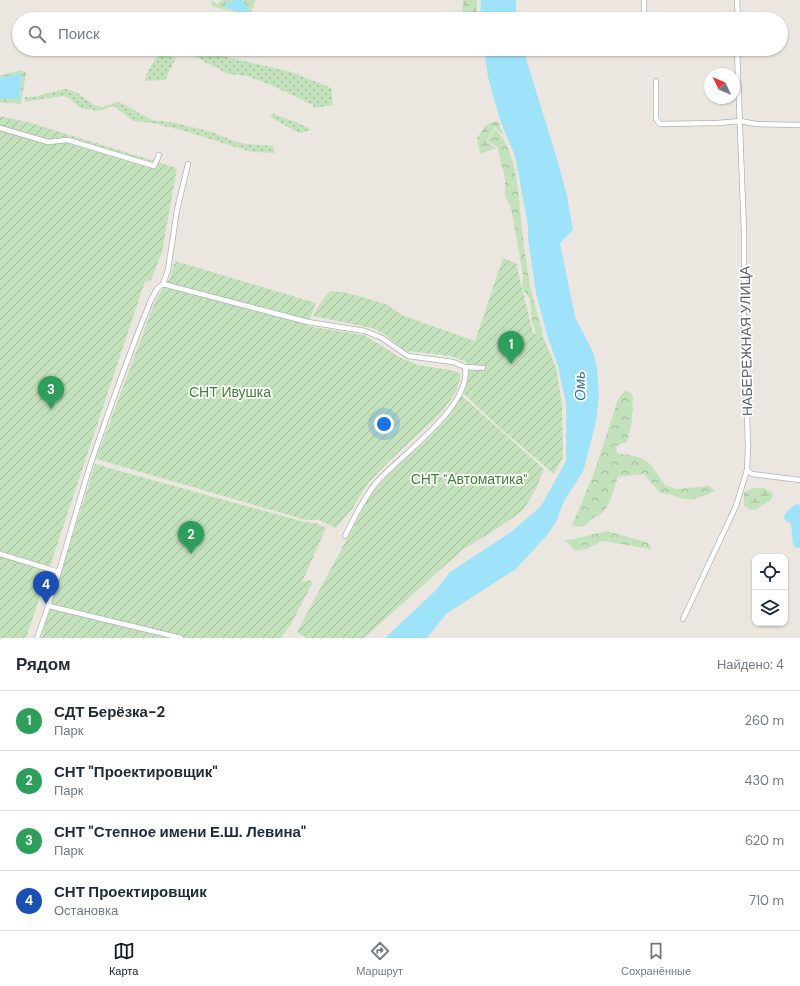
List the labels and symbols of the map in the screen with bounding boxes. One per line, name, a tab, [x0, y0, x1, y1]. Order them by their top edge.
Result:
north arrow	[704, 68, 740, 104]
street label: НАБЕРЕЖНАЯ УЛИЦА	[736, 265, 756, 416]
pin: 1	[498, 331, 524, 364]
water label: Омь	[569, 371, 591, 401]
pin: 3	[38, 376, 64, 409]
park label: СНТ Ивушка	[189, 383, 271, 401]
your location	[374, 414, 394, 434]
park label: СНТ "Автоматика"	[411, 470, 527, 488]
pin: 2	[178, 521, 204, 554]
pin: 4	[33, 571, 59, 604]

